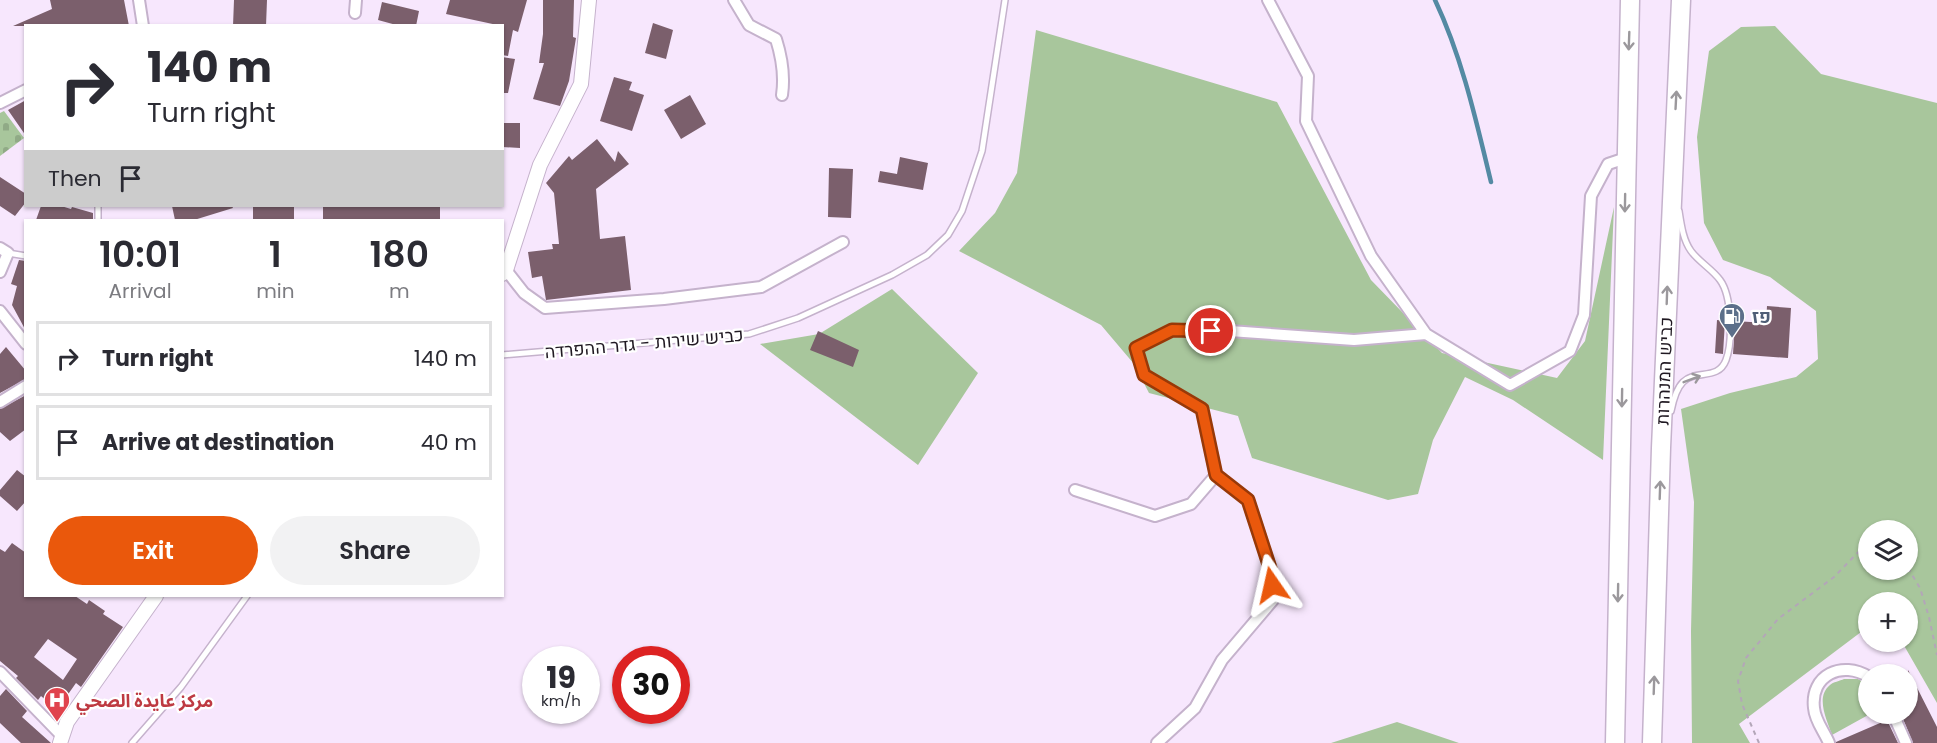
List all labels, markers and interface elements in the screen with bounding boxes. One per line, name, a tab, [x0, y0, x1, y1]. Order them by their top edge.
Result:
one-way arrow	[1623, 30, 1635, 50]
text: 140 m	[147, 38, 272, 97]
icon: right	[48, 48, 126, 126]
one-way arrow	[1670, 90, 1681, 110]
text: Turn right	[147, 94, 276, 131]
icon: arrive	[114, 162, 147, 195]
text: Then	[48, 163, 102, 194]
one-way arrow	[1619, 192, 1631, 212]
text: 10:01	[99, 229, 181, 280]
text: 1	[269, 229, 282, 280]
text: 180	[370, 229, 429, 280]
text: Arrival	[109, 277, 172, 305]
text: min	[256, 277, 294, 305]
text: m	[389, 277, 410, 305]
one-way arrow	[1661, 285, 1673, 305]
fuel station icon: פז	[1717, 301, 1747, 339]
place label: פז	[1752, 304, 1771, 329]
pin	[1185, 305, 1236, 356]
icon: arrive	[1194, 314, 1227, 347]
street label: כביש המנהרות	[1650, 317, 1678, 425]
street label: כביש שירות - גדר ההפרדה	[544, 322, 744, 364]
icon: right	[51, 342, 84, 375]
text: Turn right	[102, 343, 213, 374]
text: 140 m	[414, 343, 477, 374]
one-way arrow	[1682, 373, 1701, 384]
one-way arrow	[1616, 387, 1627, 407]
icon: arrive	[51, 426, 84, 459]
text: Arrive at destination	[102, 427, 334, 458]
text: 40 m	[421, 427, 477, 458]
one-way arrow	[1654, 480, 1665, 500]
button: Exit	[48, 516, 258, 585]
button: Share	[270, 516, 480, 585]
map controls	[1858, 520, 1918, 724]
button: layers	[1858, 520, 1918, 580]
position arrow	[1240, 553, 1304, 617]
one-way arrow	[1612, 582, 1624, 602]
button: +	[1858, 592, 1918, 652]
speed limit sign: 30	[612, 646, 690, 724]
text: 19	[546, 656, 576, 699]
button: −	[1858, 664, 1918, 724]
one-way arrow	[1648, 675, 1660, 695]
hospital icon: مركز عايدة الصحي	[42, 685, 72, 723]
place label: مركز عايدة الصحي	[76, 688, 213, 715]
text: km/h	[541, 690, 581, 711]

